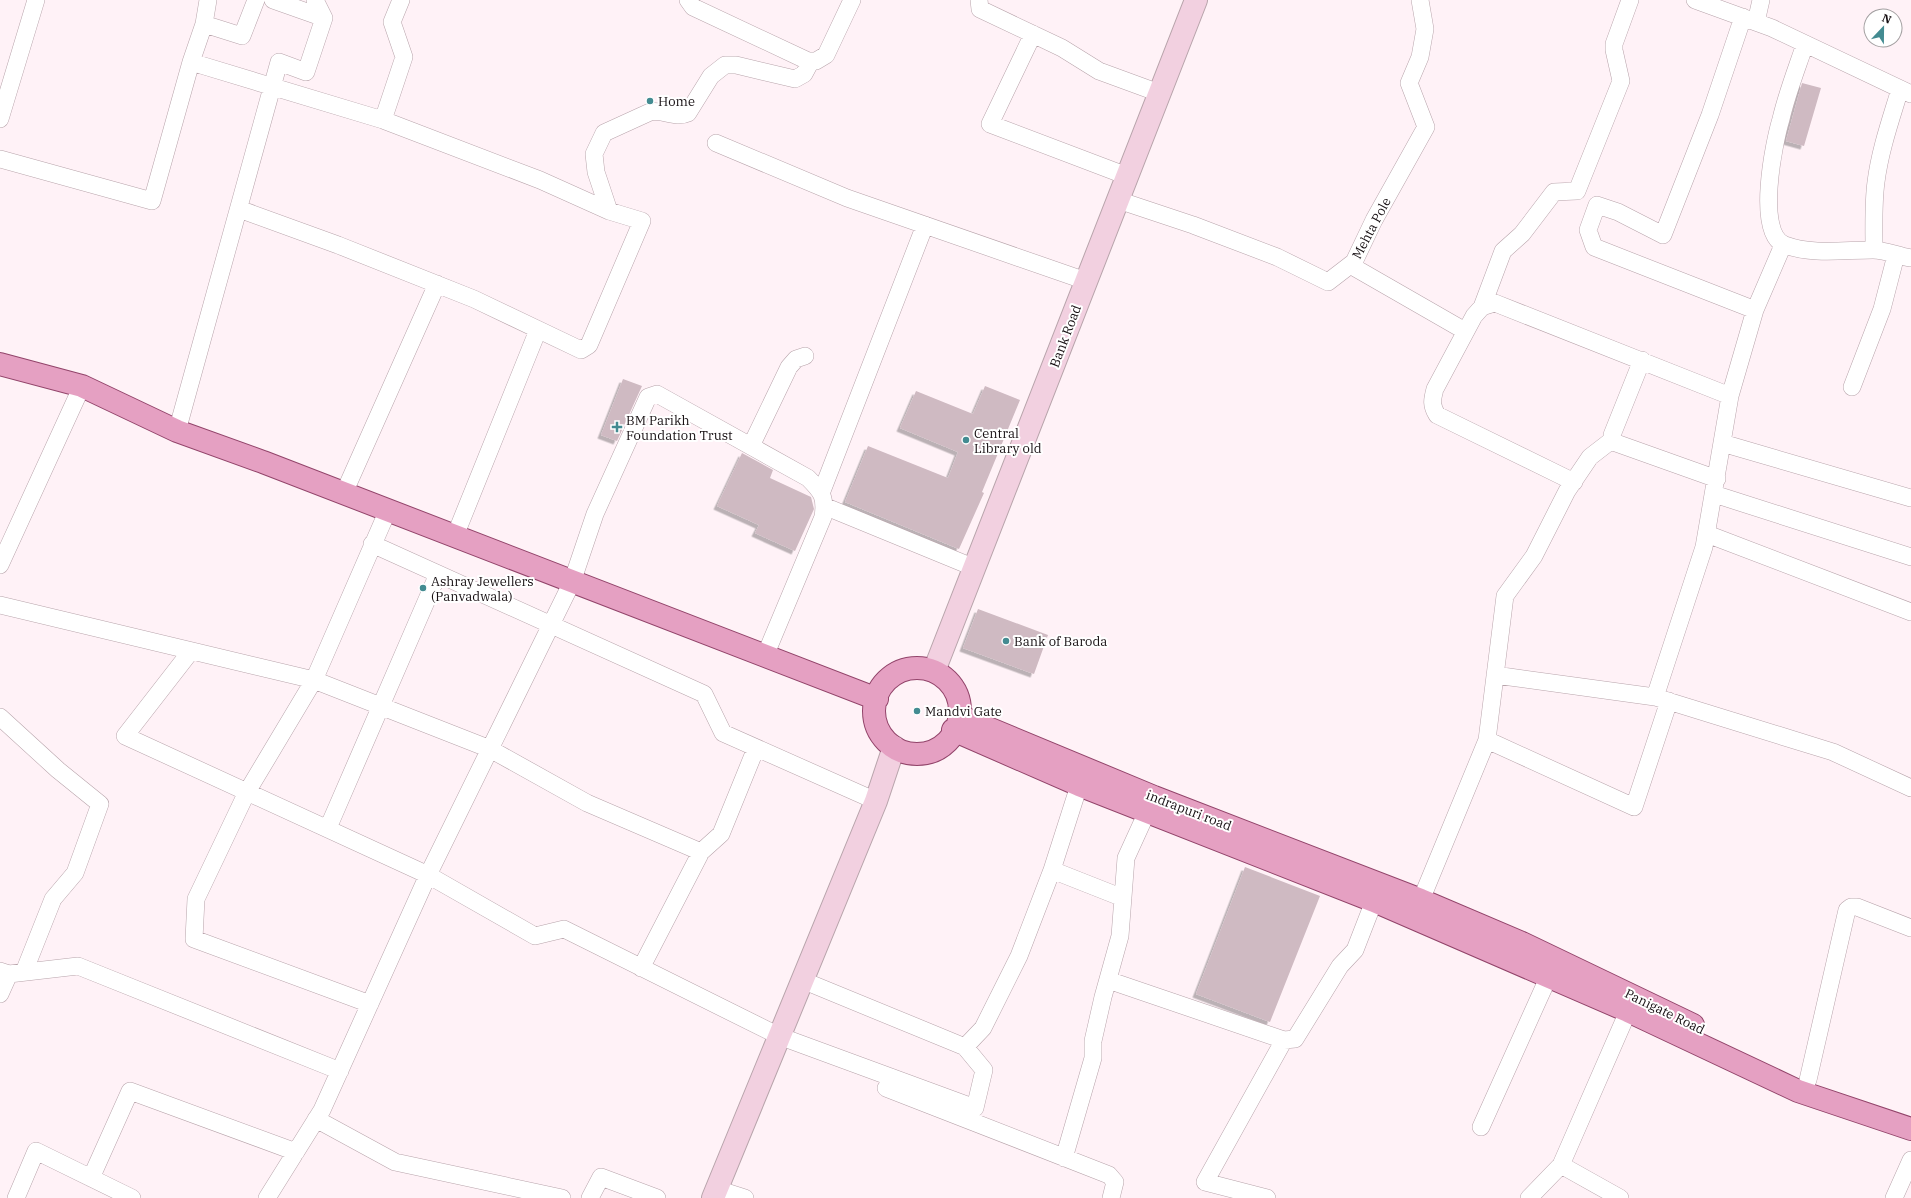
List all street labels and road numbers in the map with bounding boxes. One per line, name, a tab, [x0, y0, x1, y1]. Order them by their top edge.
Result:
street label: Mehta Pole	[1348, 195, 1395, 262]
street label: Bank Road	[1046, 302, 1085, 370]
street label: indrapuri road	[1144, 786, 1234, 835]
street label: Panigate Road	[1622, 985, 1708, 1038]

